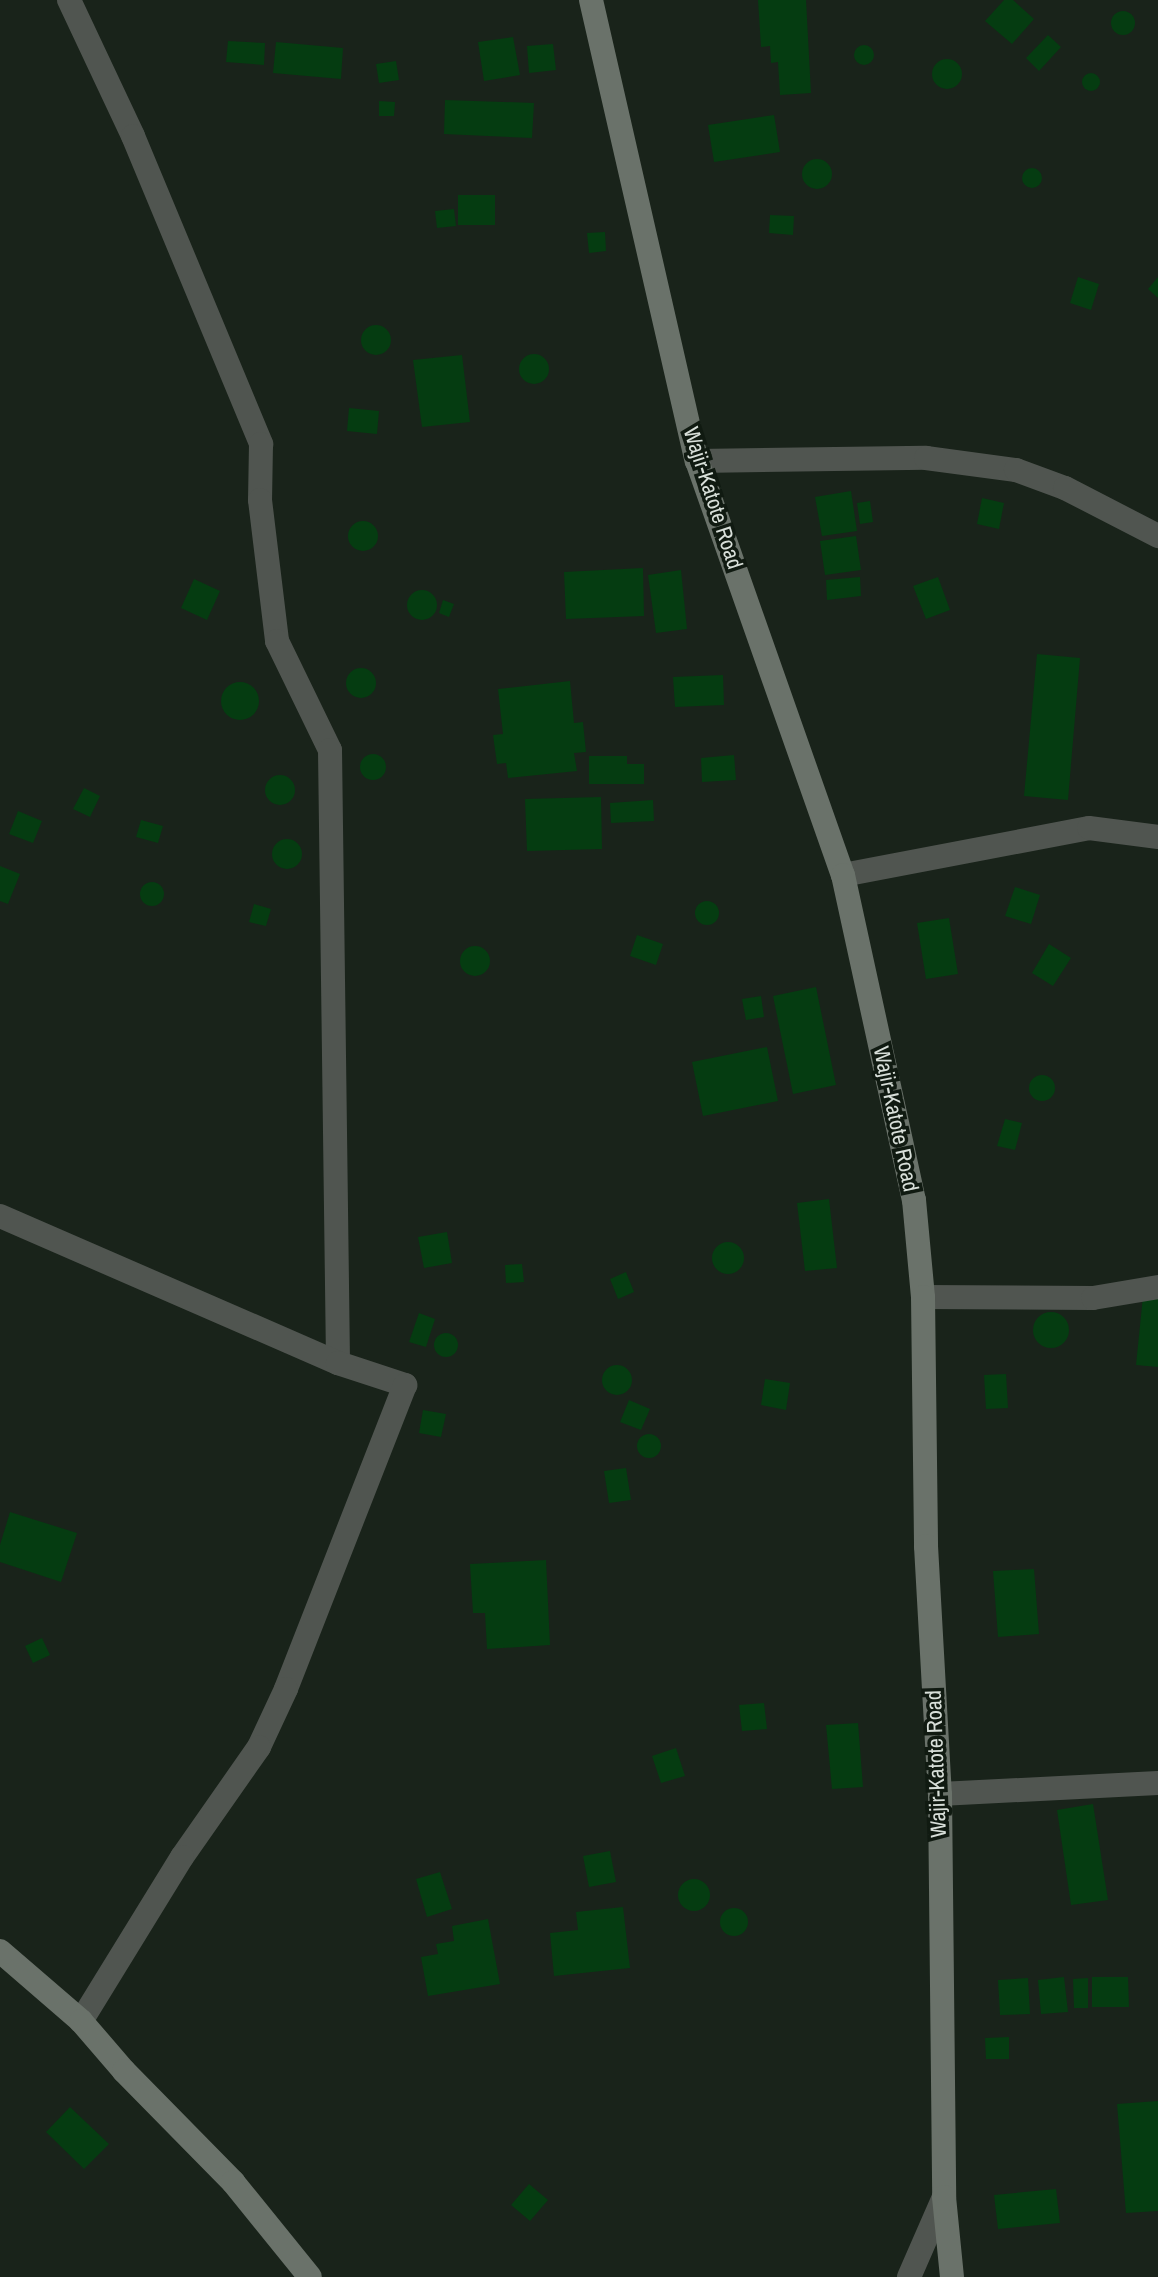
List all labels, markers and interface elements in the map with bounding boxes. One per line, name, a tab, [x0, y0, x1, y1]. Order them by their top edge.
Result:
street label: Wajir-Katote Road	[678, 424, 748, 572]
street label: Wajir-Katote Road	[868, 1044, 924, 1194]
street label: Wajir-Katote Road	[920, 1690, 952, 1838]

